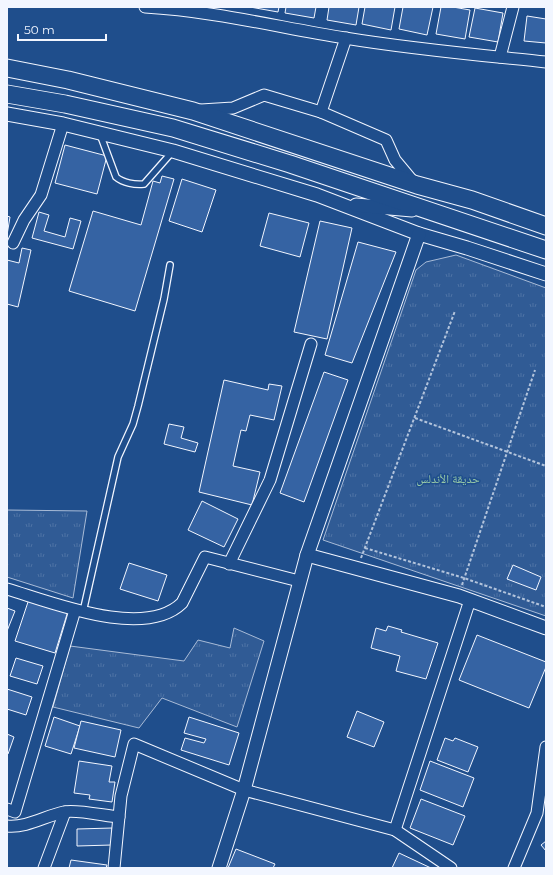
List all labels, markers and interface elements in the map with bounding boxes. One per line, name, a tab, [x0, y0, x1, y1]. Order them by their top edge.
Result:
scale bar	[18, 16, 106, 42]
text: 50 m	[24, 22, 55, 37]
park label: حديقة الأندلس	[416, 471, 480, 486]

